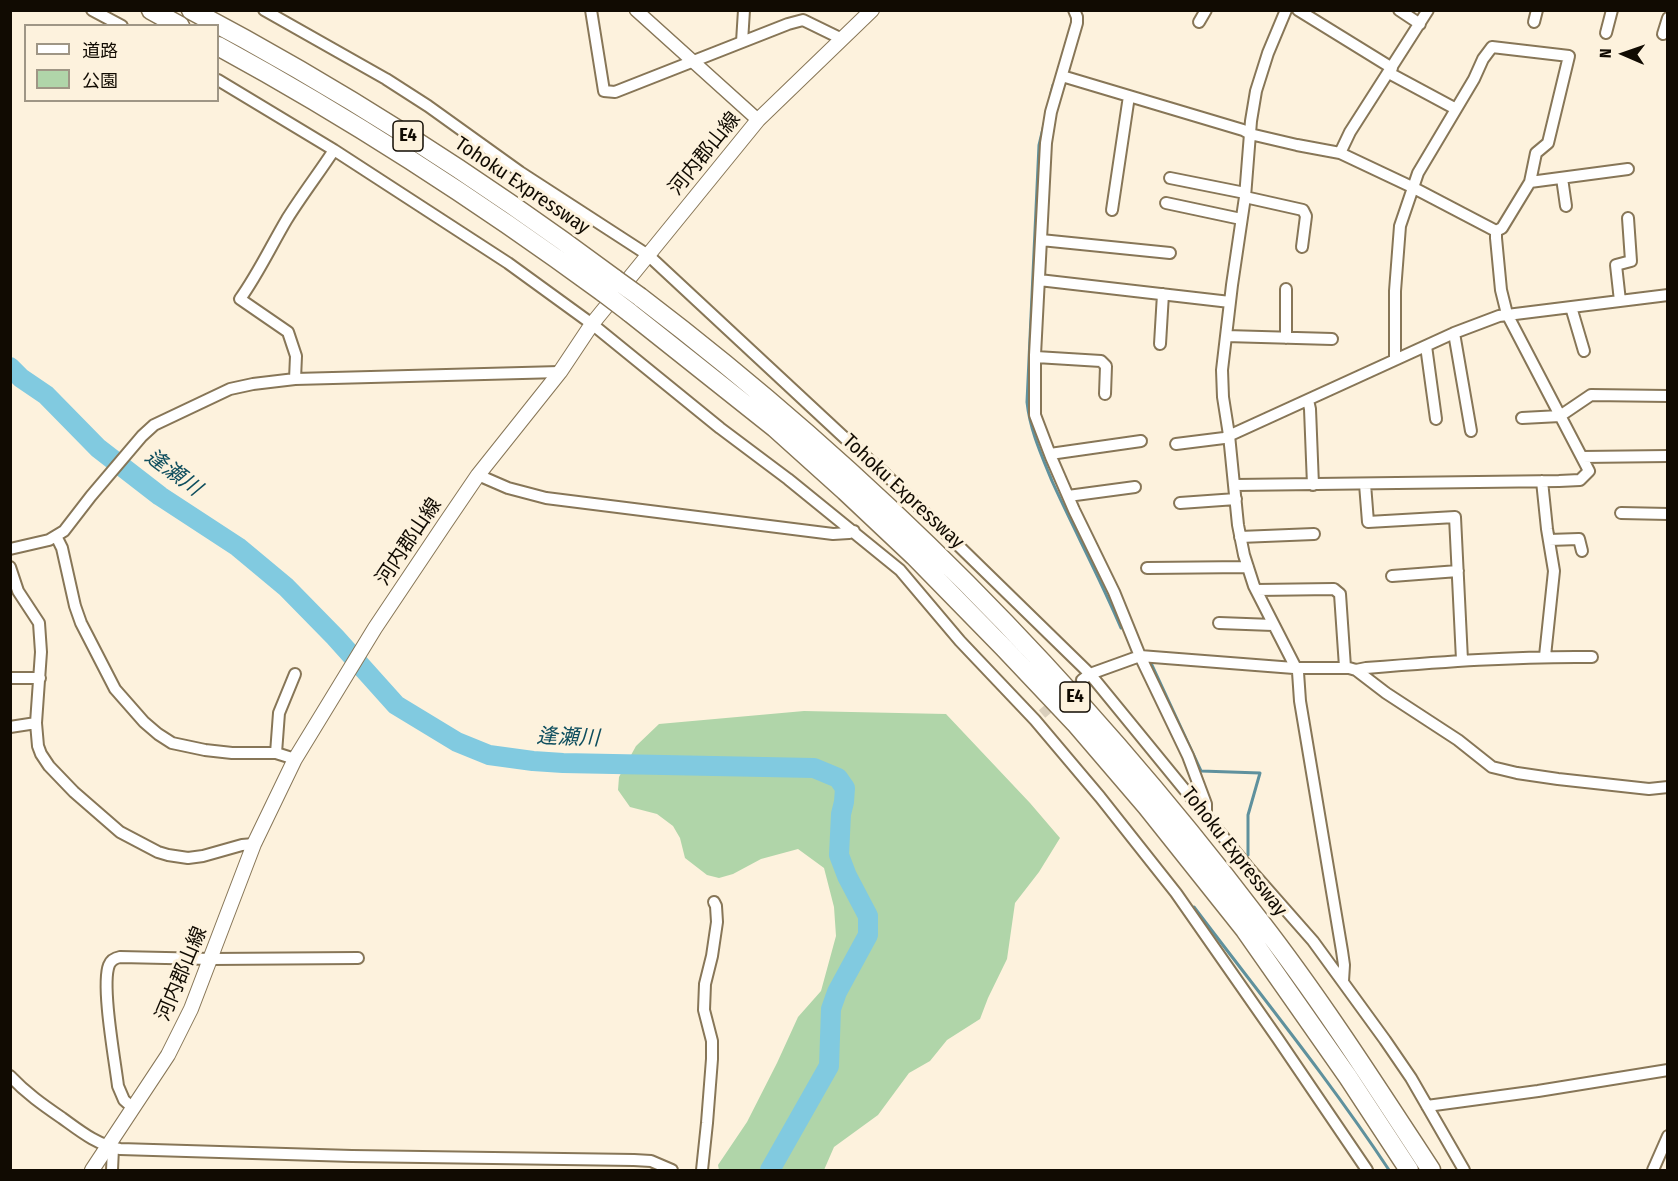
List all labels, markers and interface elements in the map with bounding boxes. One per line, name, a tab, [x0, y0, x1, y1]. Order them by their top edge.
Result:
legend	[24, 24, 219, 102]
north arrow	[1594, 24, 1654, 84]
text: 道路	[82, 40, 118, 62]
text: N	[1596, 48, 1615, 58]
text: 公園	[82, 70, 118, 92]
street label: 河内郡山線	[664, 108, 746, 200]
road number: E4	[393, 121, 423, 151]
street label: Tohoku Expressway	[450, 132, 594, 240]
street label: Tohoku Expressway	[837, 430, 969, 554]
water label: 逢瀬川	[140, 444, 206, 502]
street label: 河内郡山線	[371, 494, 447, 590]
road number: E4	[1060, 682, 1090, 712]
water label: 逢瀬川	[536, 724, 600, 752]
street label: Tohoku Expressway	[1176, 783, 1292, 921]
street label: 河内郡山線	[151, 923, 213, 1025]

